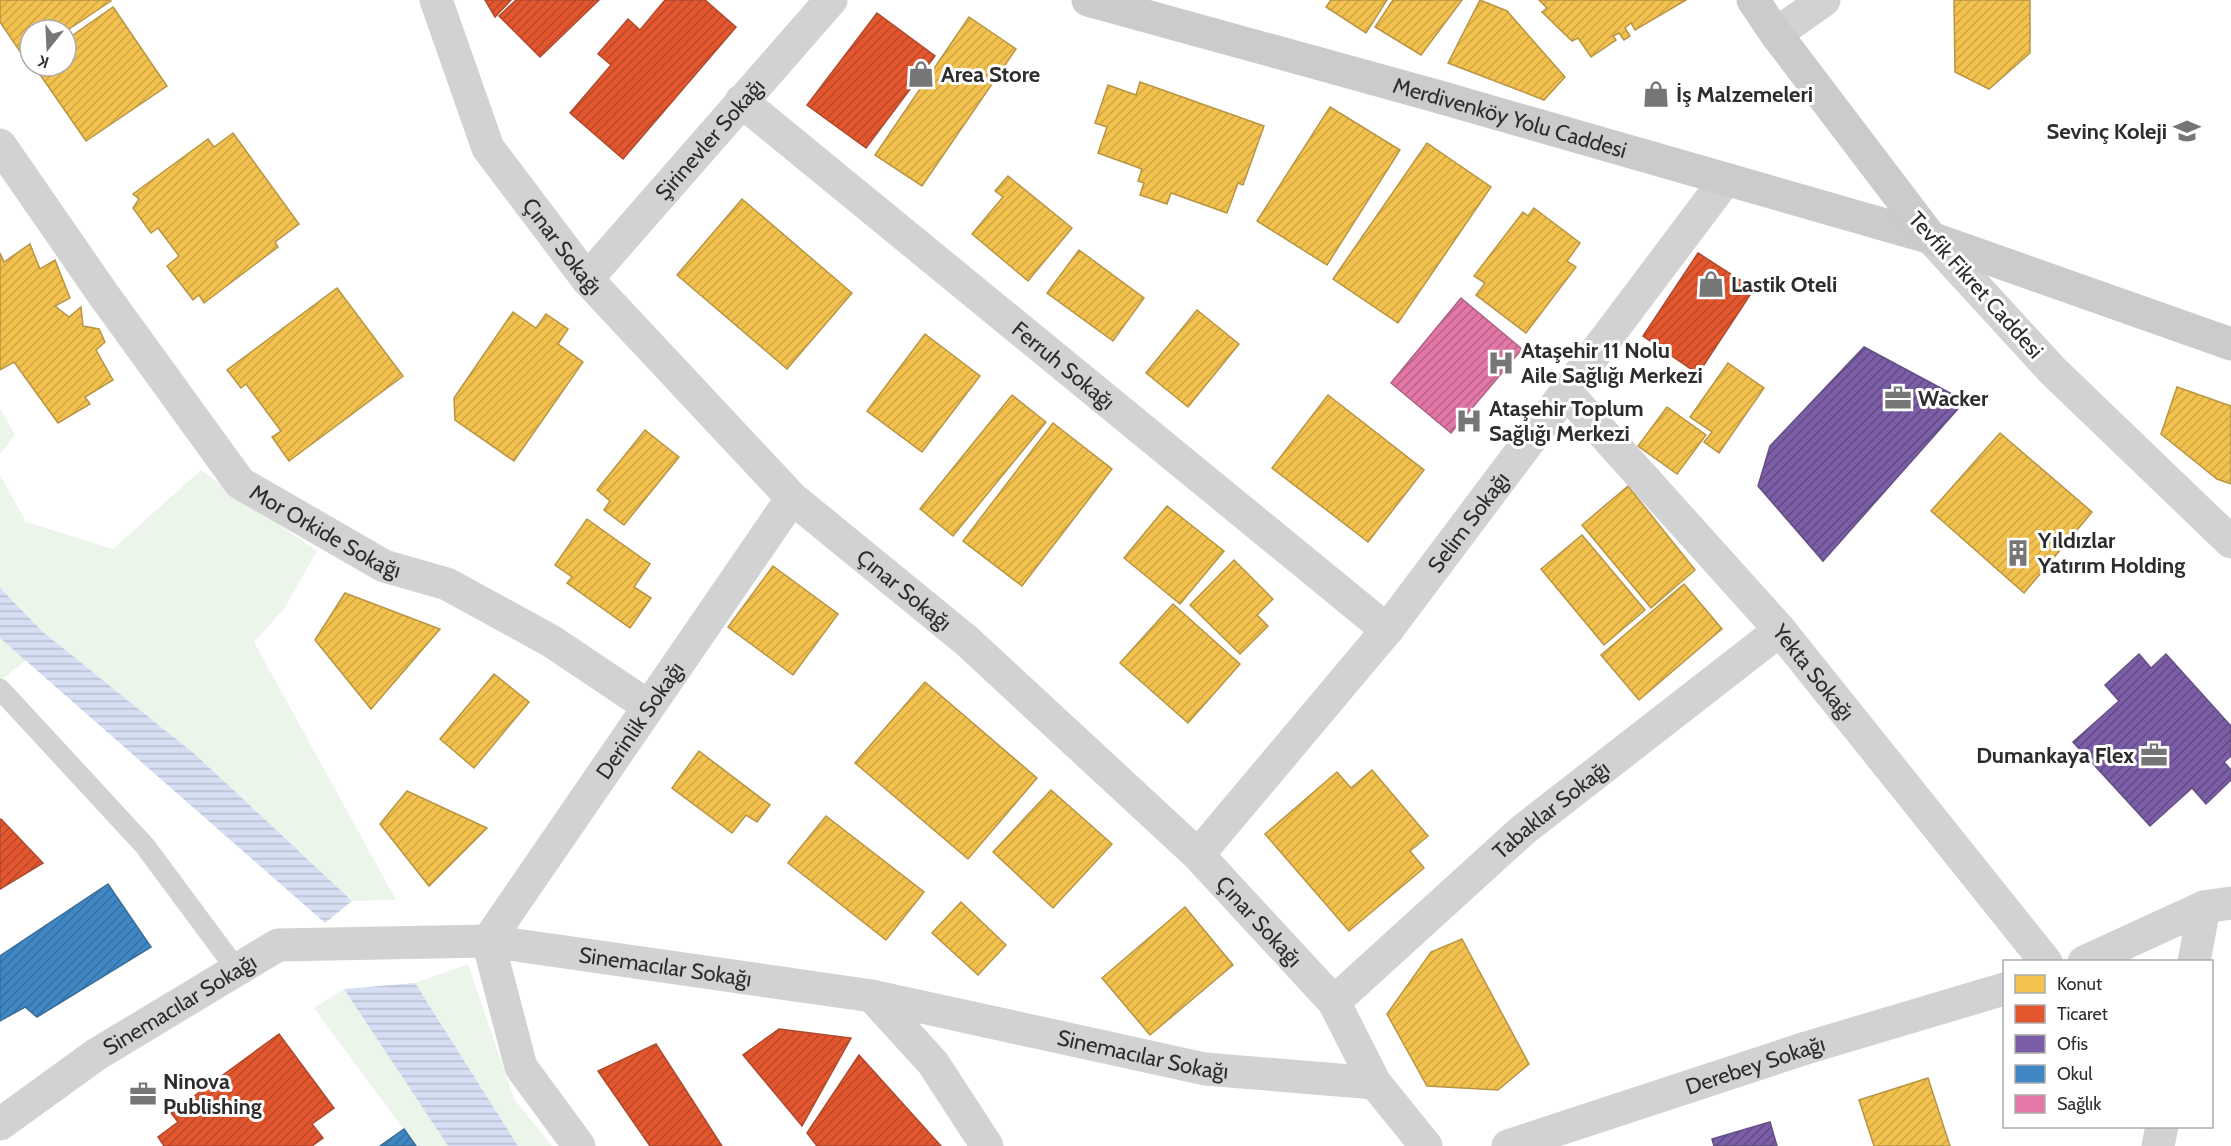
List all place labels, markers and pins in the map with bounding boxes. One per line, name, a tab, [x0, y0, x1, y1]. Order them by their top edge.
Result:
shop icon: Area Store	[906, 59, 936, 89]
place label: Area Store	[941, 61, 1040, 88]
shop icon: İş Malzemeleri	[1641, 79, 1671, 109]
place label: İş Malzemeleri	[1676, 81, 1813, 108]
school or university icon: Sevinç Koleji	[2172, 116, 2202, 146]
place label: Sevinç Koleji	[2047, 118, 2167, 145]
shop icon: Lastik Oteli	[1696, 269, 1726, 299]
place label: Lastik Oteli	[1731, 271, 1837, 298]
place label: Ataşehir 11 Nolu Aile Sağlığı Merkezi	[1521, 337, 1703, 389]
hospital icon: Ataşehir 11 Nolu Aile Sağlığı Merkezi	[1486, 348, 1516, 378]
office icon: Wacker	[1883, 383, 1913, 413]
place label: Wacker	[1918, 385, 1989, 412]
place label: Ataşehir Toplum Sağlığı Merkezi	[1489, 395, 1644, 447]
hospital icon: Ataşehir Toplum Sağlığı Merkezi	[1454, 406, 1484, 436]
place label: Yıldızlar Yatırım Holding	[2037, 527, 2185, 579]
building icon: Yıldızlar Yatırım Holding	[2003, 538, 2033, 568]
office icon: Dumankaya Flex	[2139, 740, 2169, 770]
place label: Dumankaya Flex	[1976, 742, 2134, 769]
place label: Ninova Publishing	[163, 1068, 262, 1120]
office icon: Ninova Publishing	[128, 1079, 158, 1109]

